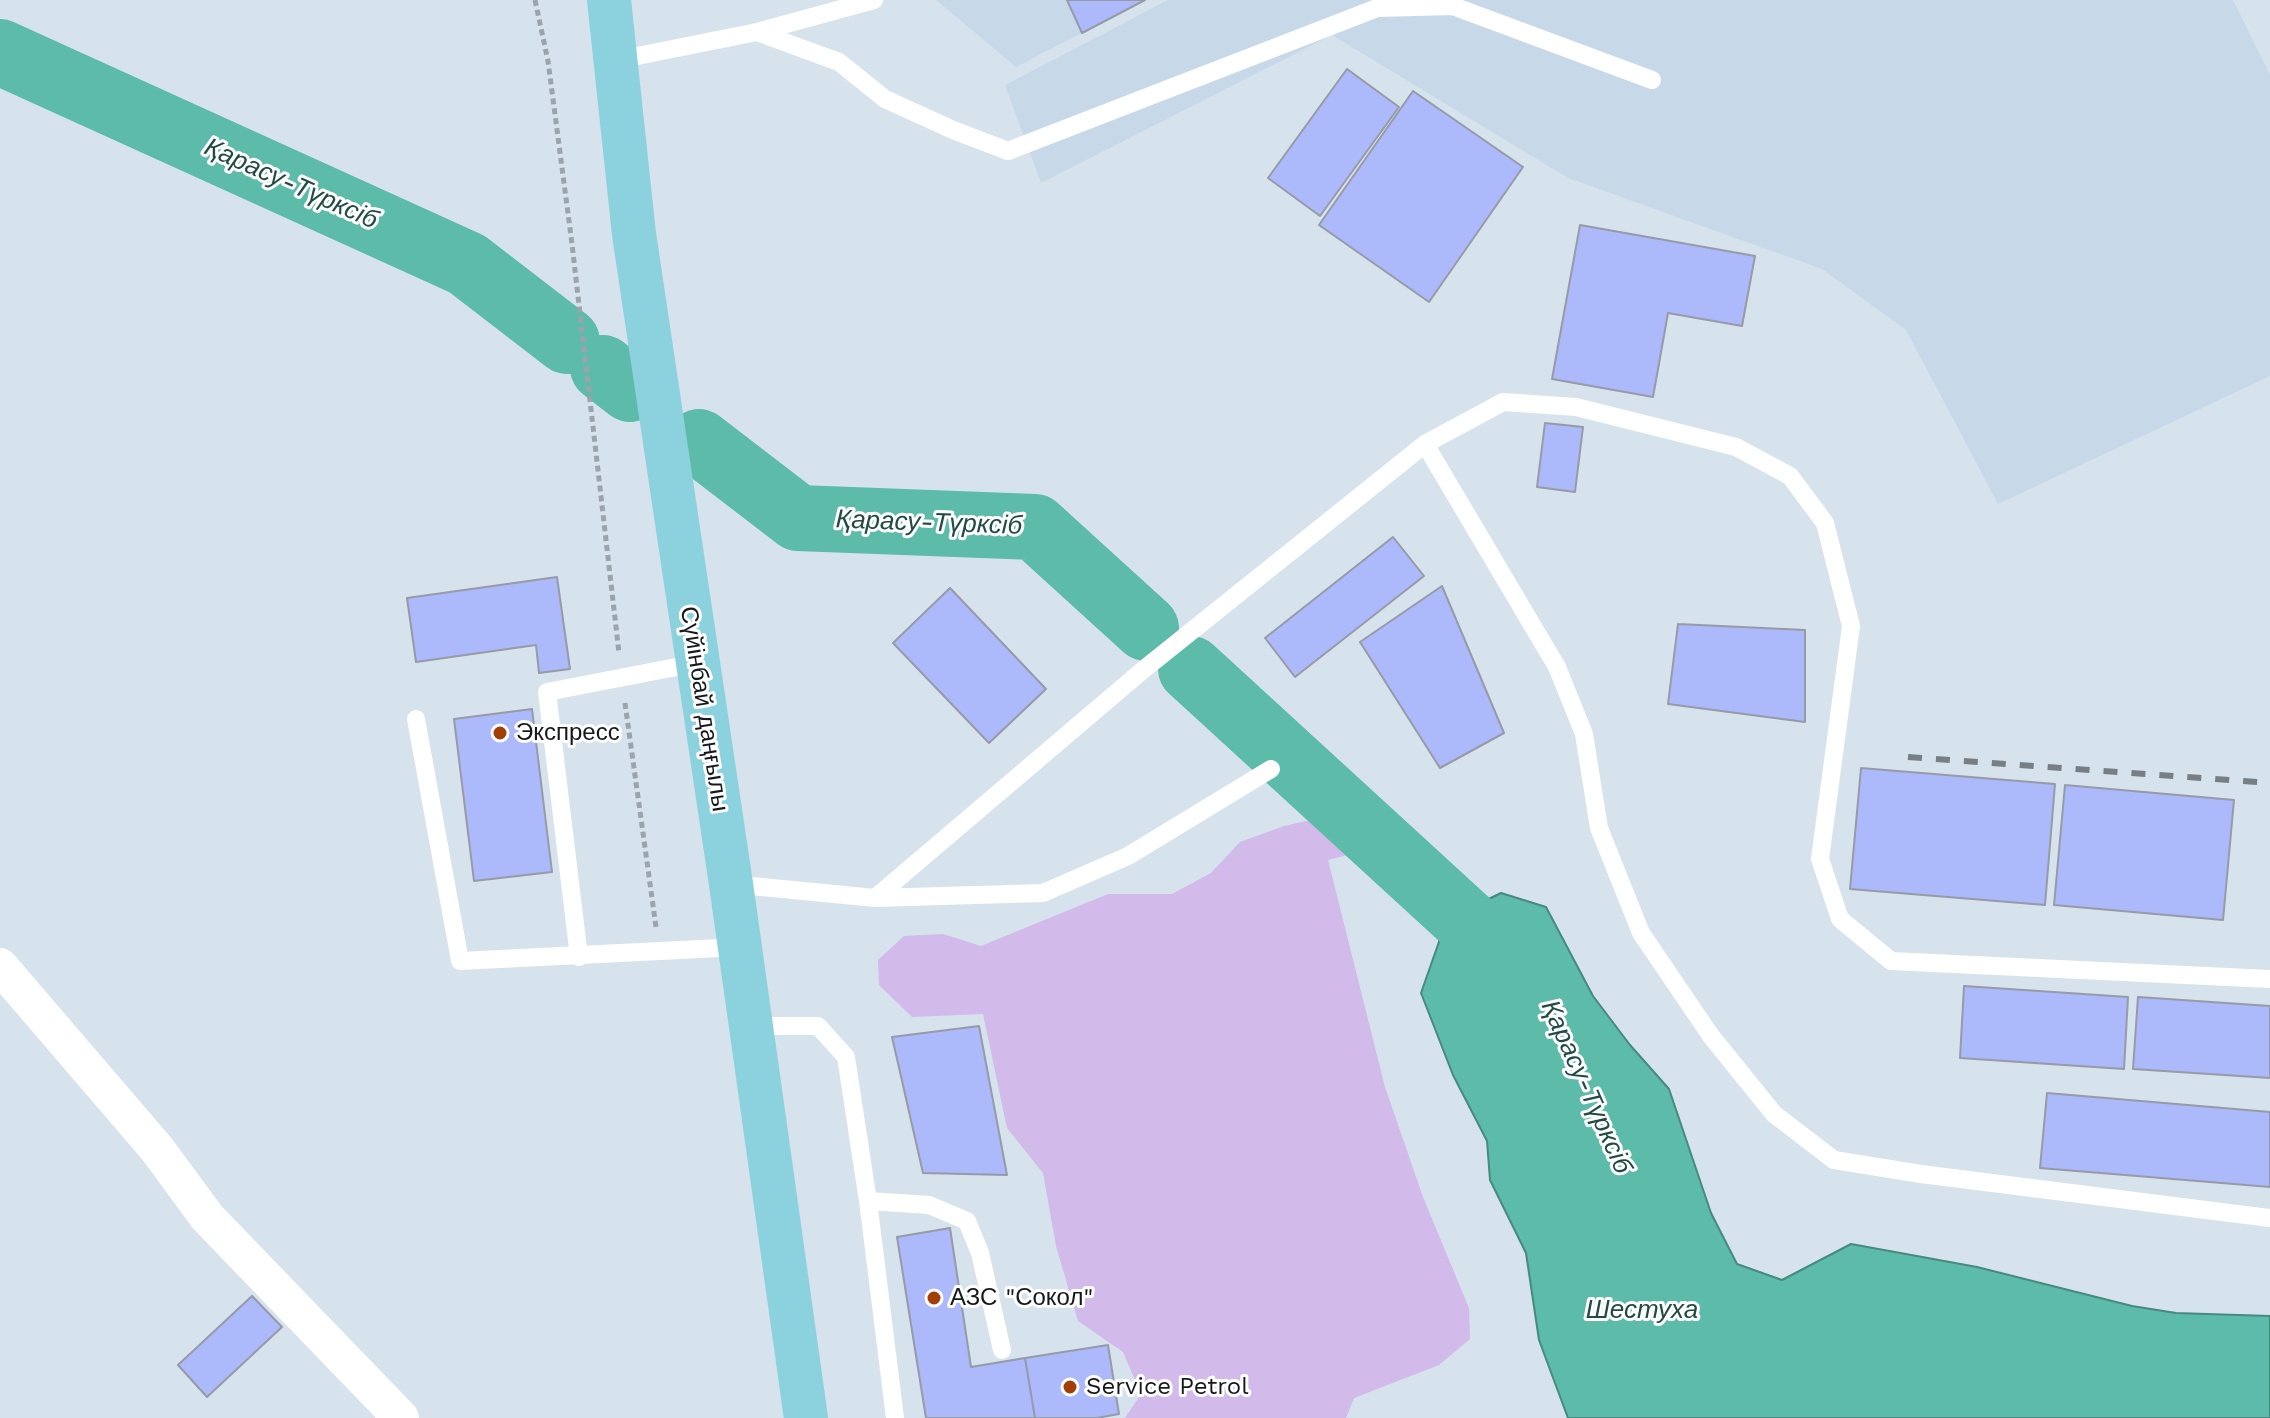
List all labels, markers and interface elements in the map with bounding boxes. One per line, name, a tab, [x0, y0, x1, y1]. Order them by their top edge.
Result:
water label: Қарасу-Түрксіб	[200, 132, 382, 236]
water label: Қарасу-Түрксіб	[835, 504, 1023, 542]
street label: Сүйінбай даңғылы	[674, 604, 734, 814]
place label: Экспресс	[516, 719, 620, 747]
marker: Экспресс	[491, 724, 509, 742]
water label: Қарасу-Түрксіб	[1534, 996, 1638, 1178]
place label: АЗС "Сокол"	[950, 1284, 1093, 1312]
marker: АЗС "Сокол"	[925, 1289, 943, 1307]
water label: Шестуха	[1586, 1294, 1698, 1326]
place label: Service Petrol	[1086, 1373, 1248, 1401]
marker: Service Petrol	[1061, 1378, 1079, 1396]

